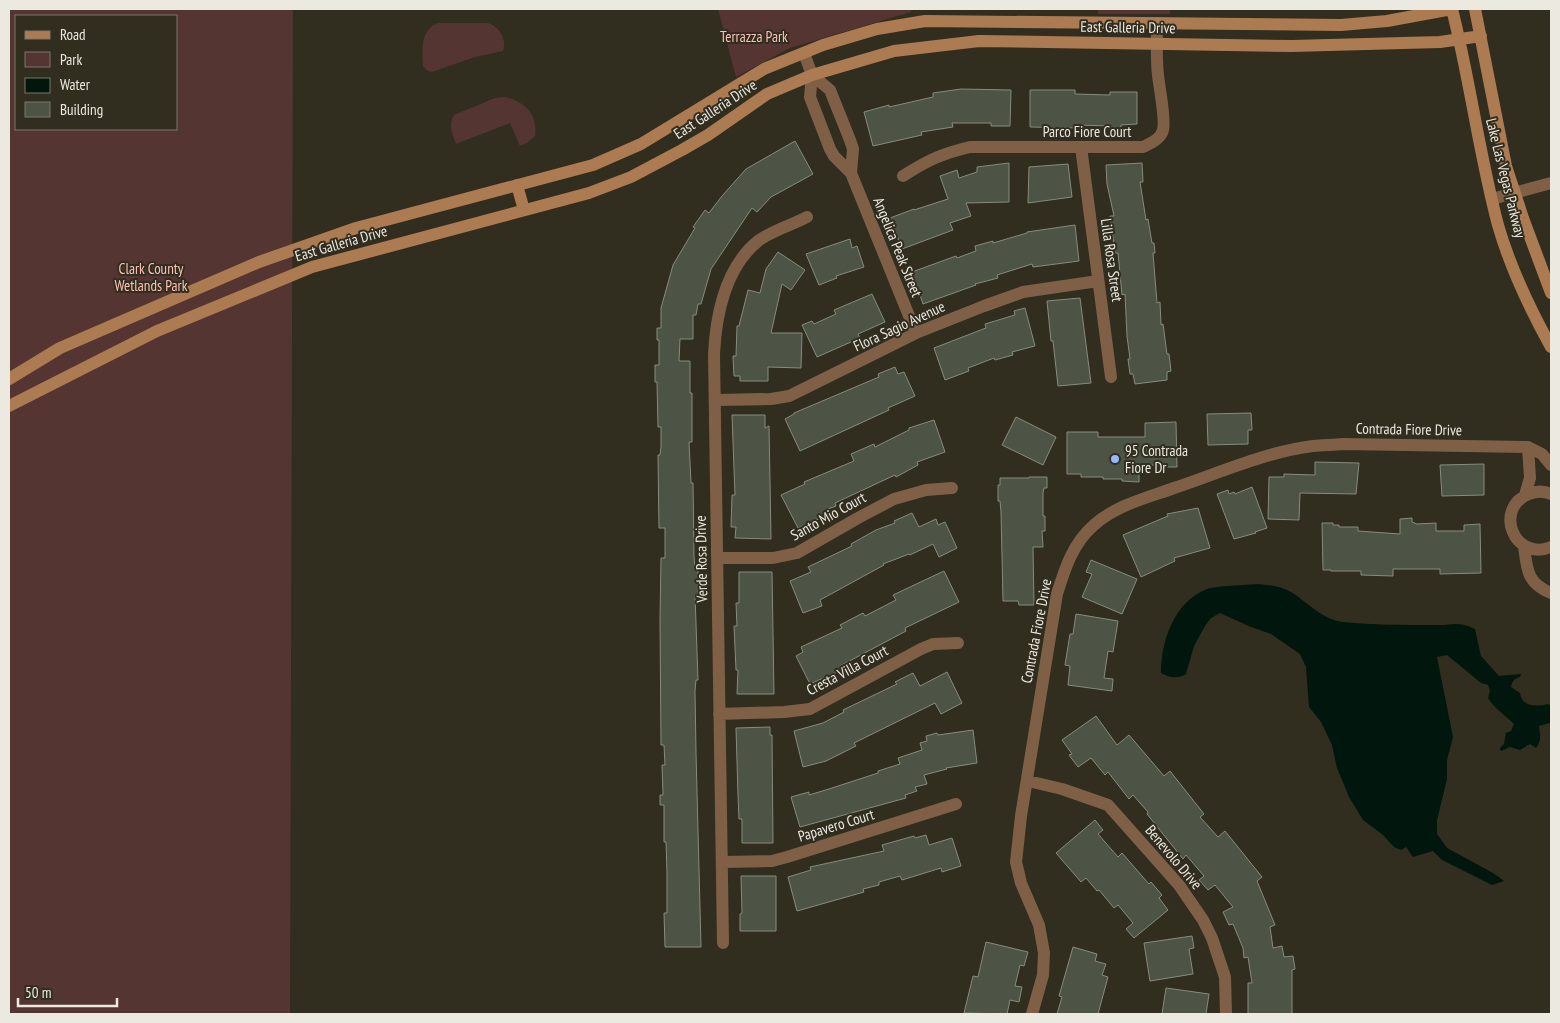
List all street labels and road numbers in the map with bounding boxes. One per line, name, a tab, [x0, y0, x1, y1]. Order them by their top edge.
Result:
street label: East Galleria Drive	[1080, 17, 1176, 37]
street label: East Galleria Drive	[670, 75, 760, 143]
street label: Lake Las Vegas Parkway	[1482, 116, 1530, 240]
street label: Parco Fiore Court	[1043, 122, 1131, 141]
street label: Angelica Peak Street	[869, 194, 927, 300]
street label: Lilla Rosa Street	[1097, 217, 1127, 303]
street label: East Galleria Drive	[293, 221, 389, 265]
street label: Flora Sagio Avenue	[850, 297, 948, 355]
street label: Contrada Fiore Drive	[1356, 419, 1462, 439]
street label: Santo Mio Court	[787, 488, 869, 544]
street label: Verde Rosa Drive	[691, 515, 711, 604]
street label: Contrada Fiore Drive	[1017, 577, 1055, 685]
street label: Cresta Villa Court	[803, 641, 891, 699]
street label: Papavero Court	[796, 804, 876, 846]
street label: Benevolo Drive	[1141, 821, 1207, 893]

